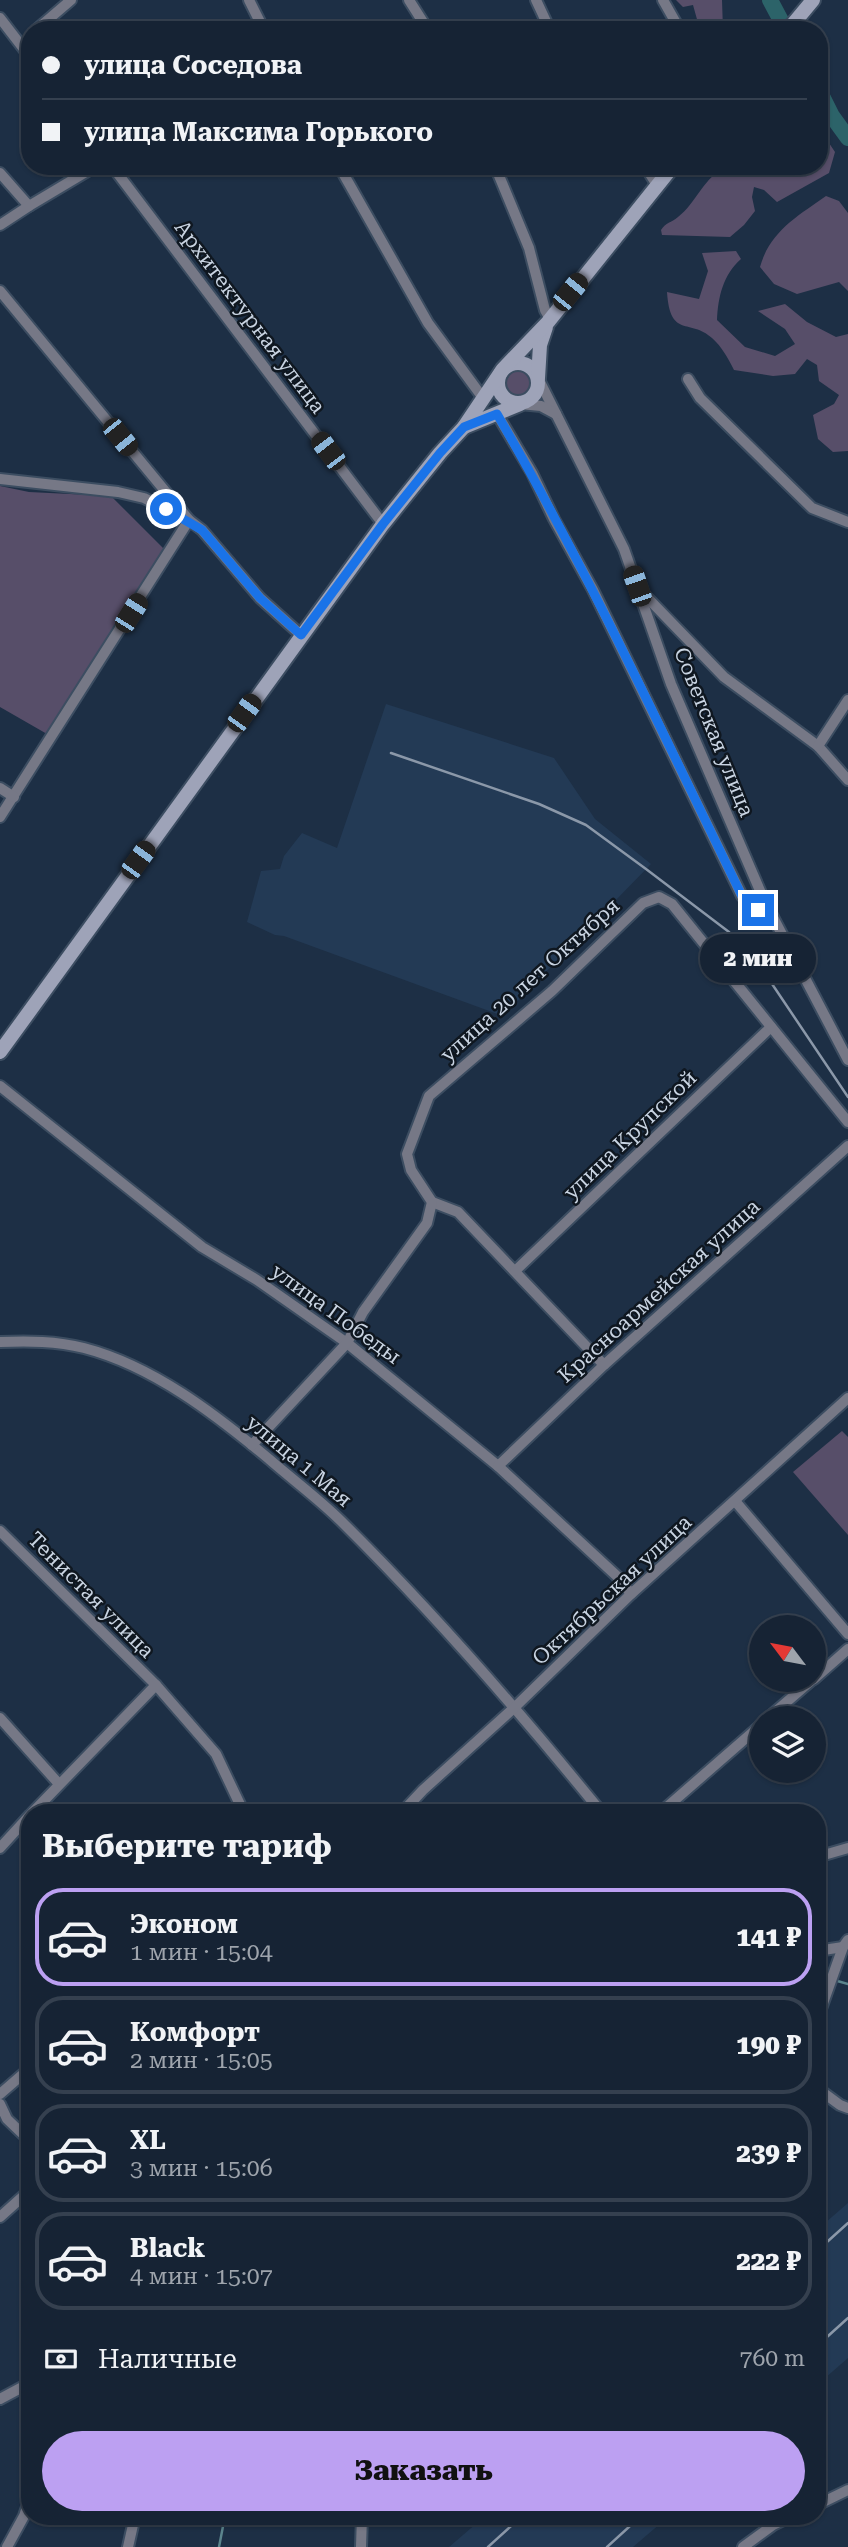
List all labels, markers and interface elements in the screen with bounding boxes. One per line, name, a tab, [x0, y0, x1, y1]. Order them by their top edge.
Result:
text: улица Соседова	[84, 50, 302, 80]
text: улица Максима Горького	[84, 117, 433, 147]
street label: Архитектурная улица	[170, 216, 331, 419]
car	[549, 269, 592, 315]
car	[99, 414, 142, 460]
car	[307, 428, 350, 474]
route start	[150, 493, 182, 525]
car	[621, 563, 654, 609]
car	[111, 590, 152, 636]
street label: Советская улица	[669, 644, 759, 821]
car	[224, 690, 265, 736]
car	[118, 837, 159, 883]
street label: улица 20 лет Октября	[436, 893, 624, 1067]
route end	[742, 894, 774, 926]
callout: 2 мин	[700, 934, 816, 984]
text: 2 мин	[723, 945, 793, 972]
street label: улица Крупской	[559, 1066, 701, 1204]
street label: Красноармейская улица	[553, 1194, 765, 1388]
street label: улица Победы	[267, 1259, 405, 1369]
street label: улица 1 Мая	[242, 1410, 356, 1512]
street label: Октябрьская улица	[528, 1510, 697, 1670]
street label: Тенистая улица	[23, 1527, 159, 1663]
north arrow	[749, 1615, 826, 1692]
map controls	[749, 1615, 826, 1783]
button: layers	[749, 1706, 826, 1783]
text: Выберите тариф	[42, 1827, 332, 1865]
icon: car	[46, 1906, 109, 1969]
text: Эконом	[130, 1909, 238, 1939]
text: 141 ₽	[736, 1922, 801, 1952]
text: 1 мин · 15:04	[130, 1939, 273, 1966]
icon: car	[46, 2014, 109, 2077]
text: Комфорт	[130, 2017, 260, 2047]
text: 190 ₽	[736, 2030, 801, 2060]
text: 2 мин · 15:05	[130, 2047, 273, 2074]
icon: car	[46, 2122, 109, 2185]
text: XL	[130, 2125, 166, 2155]
text: 239 ₽	[736, 2138, 801, 2168]
text: 3 мин · 15:06	[130, 2155, 273, 2182]
icon: car	[46, 2230, 109, 2293]
text: Black	[130, 2233, 205, 2263]
text: 222 ₽	[736, 2246, 801, 2276]
text: 4 мин · 15:07	[130, 2263, 273, 2290]
icon: cash	[42, 2340, 80, 2378]
text: Наличные	[98, 2344, 237, 2374]
text: 760 m	[740, 2345, 805, 2372]
button: Заказать	[42, 2431, 805, 2511]

